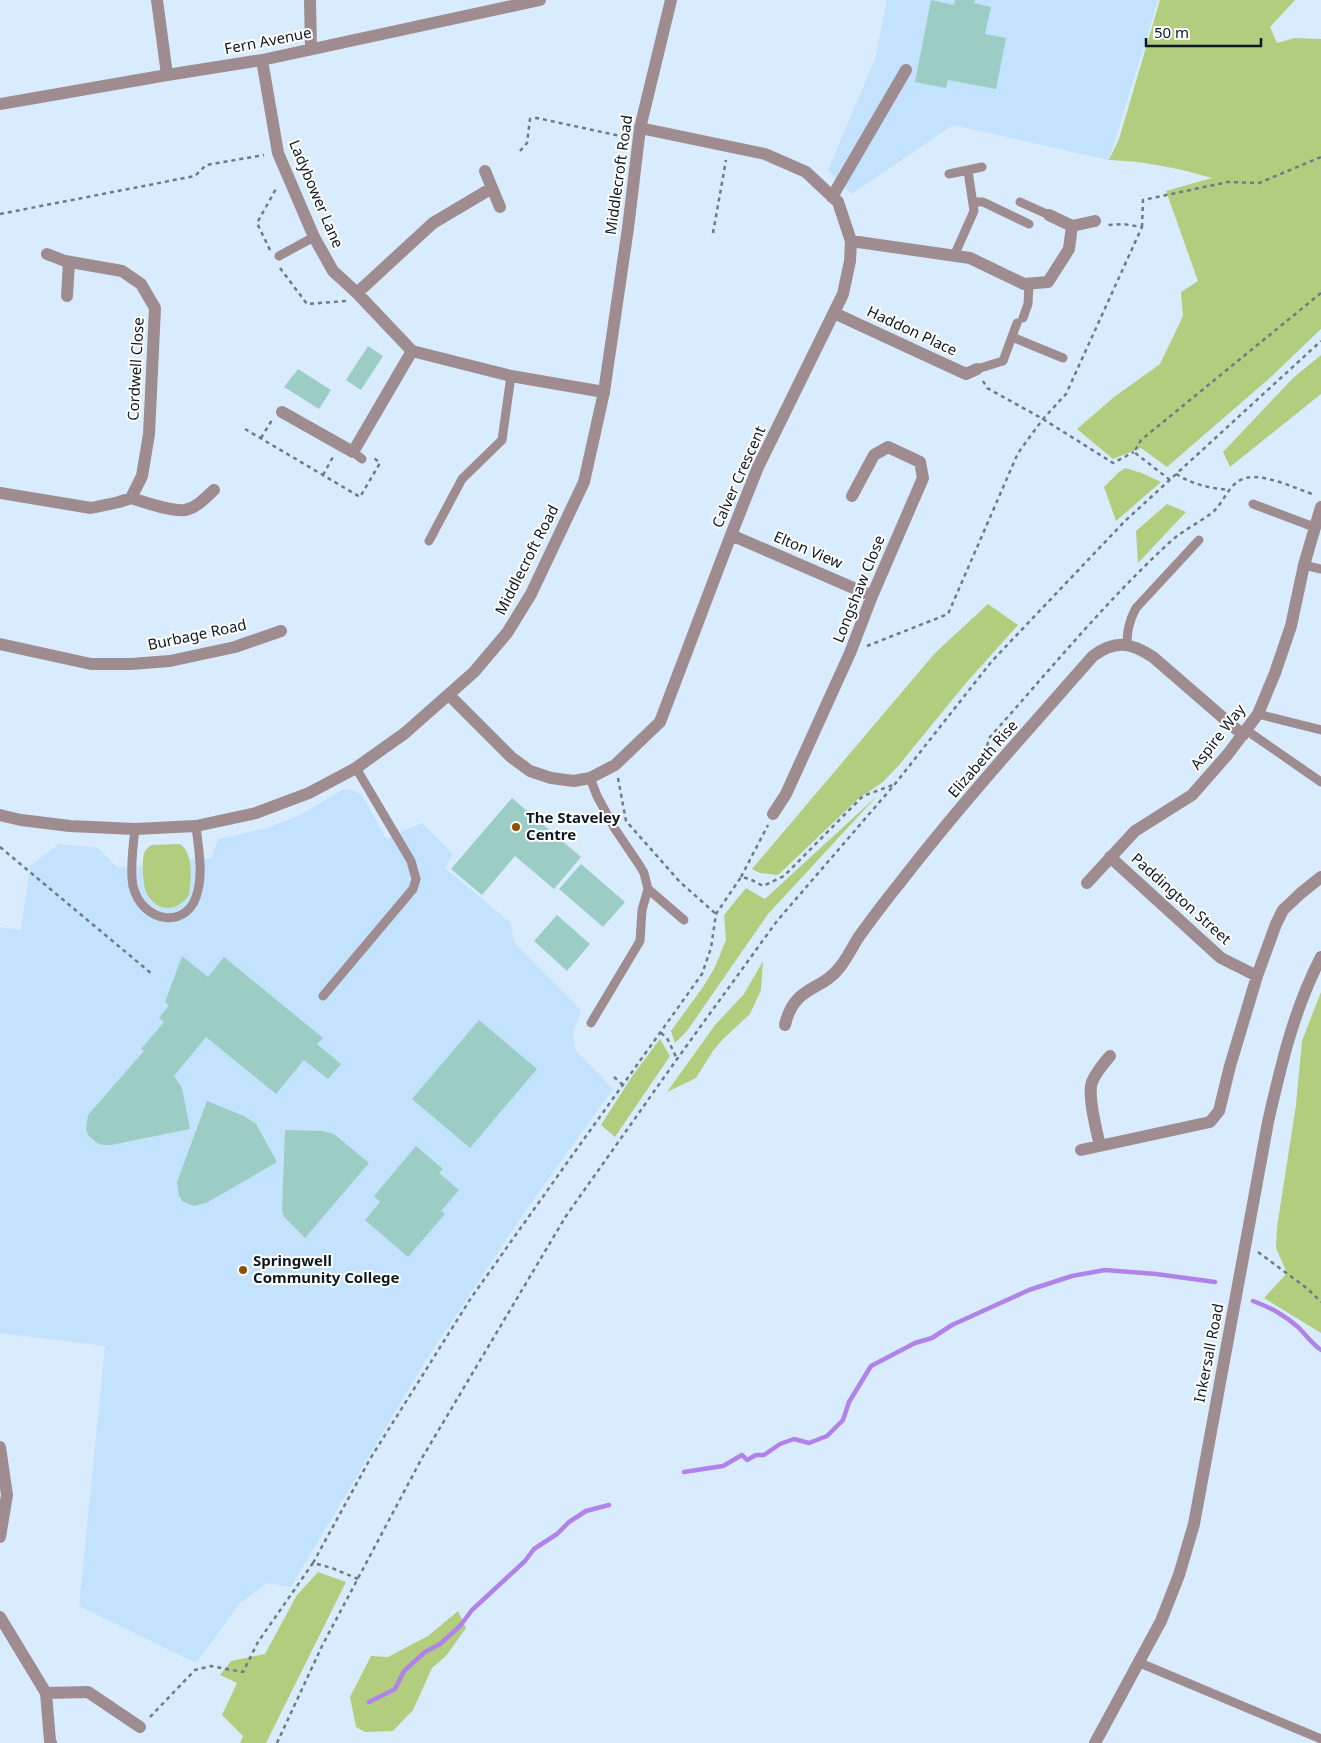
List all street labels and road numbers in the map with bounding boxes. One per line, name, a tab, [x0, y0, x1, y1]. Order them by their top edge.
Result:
street label: Fern Avenue	[223, 22, 313, 58]
street label: Middlecroft Road	[600, 114, 636, 236]
street label: Ladybower Lane	[285, 137, 349, 251]
street label: Haddon Place	[864, 300, 961, 360]
street label: Cordwell Close	[122, 317, 148, 421]
street label: Calver Crescent	[707, 422, 770, 531]
street label: Middlecroft Road	[490, 501, 562, 618]
street label: Elton View	[771, 526, 846, 573]
street label: Longshaw Close	[827, 532, 889, 645]
street label: Burbage Road	[146, 614, 248, 654]
street label: Aspire Way	[1185, 699, 1249, 773]
street label: Elizabeth Rise	[943, 715, 1022, 801]
street label: Paddington Street	[1127, 848, 1236, 949]
street label: Inkersall Road	[1189, 1302, 1227, 1404]

